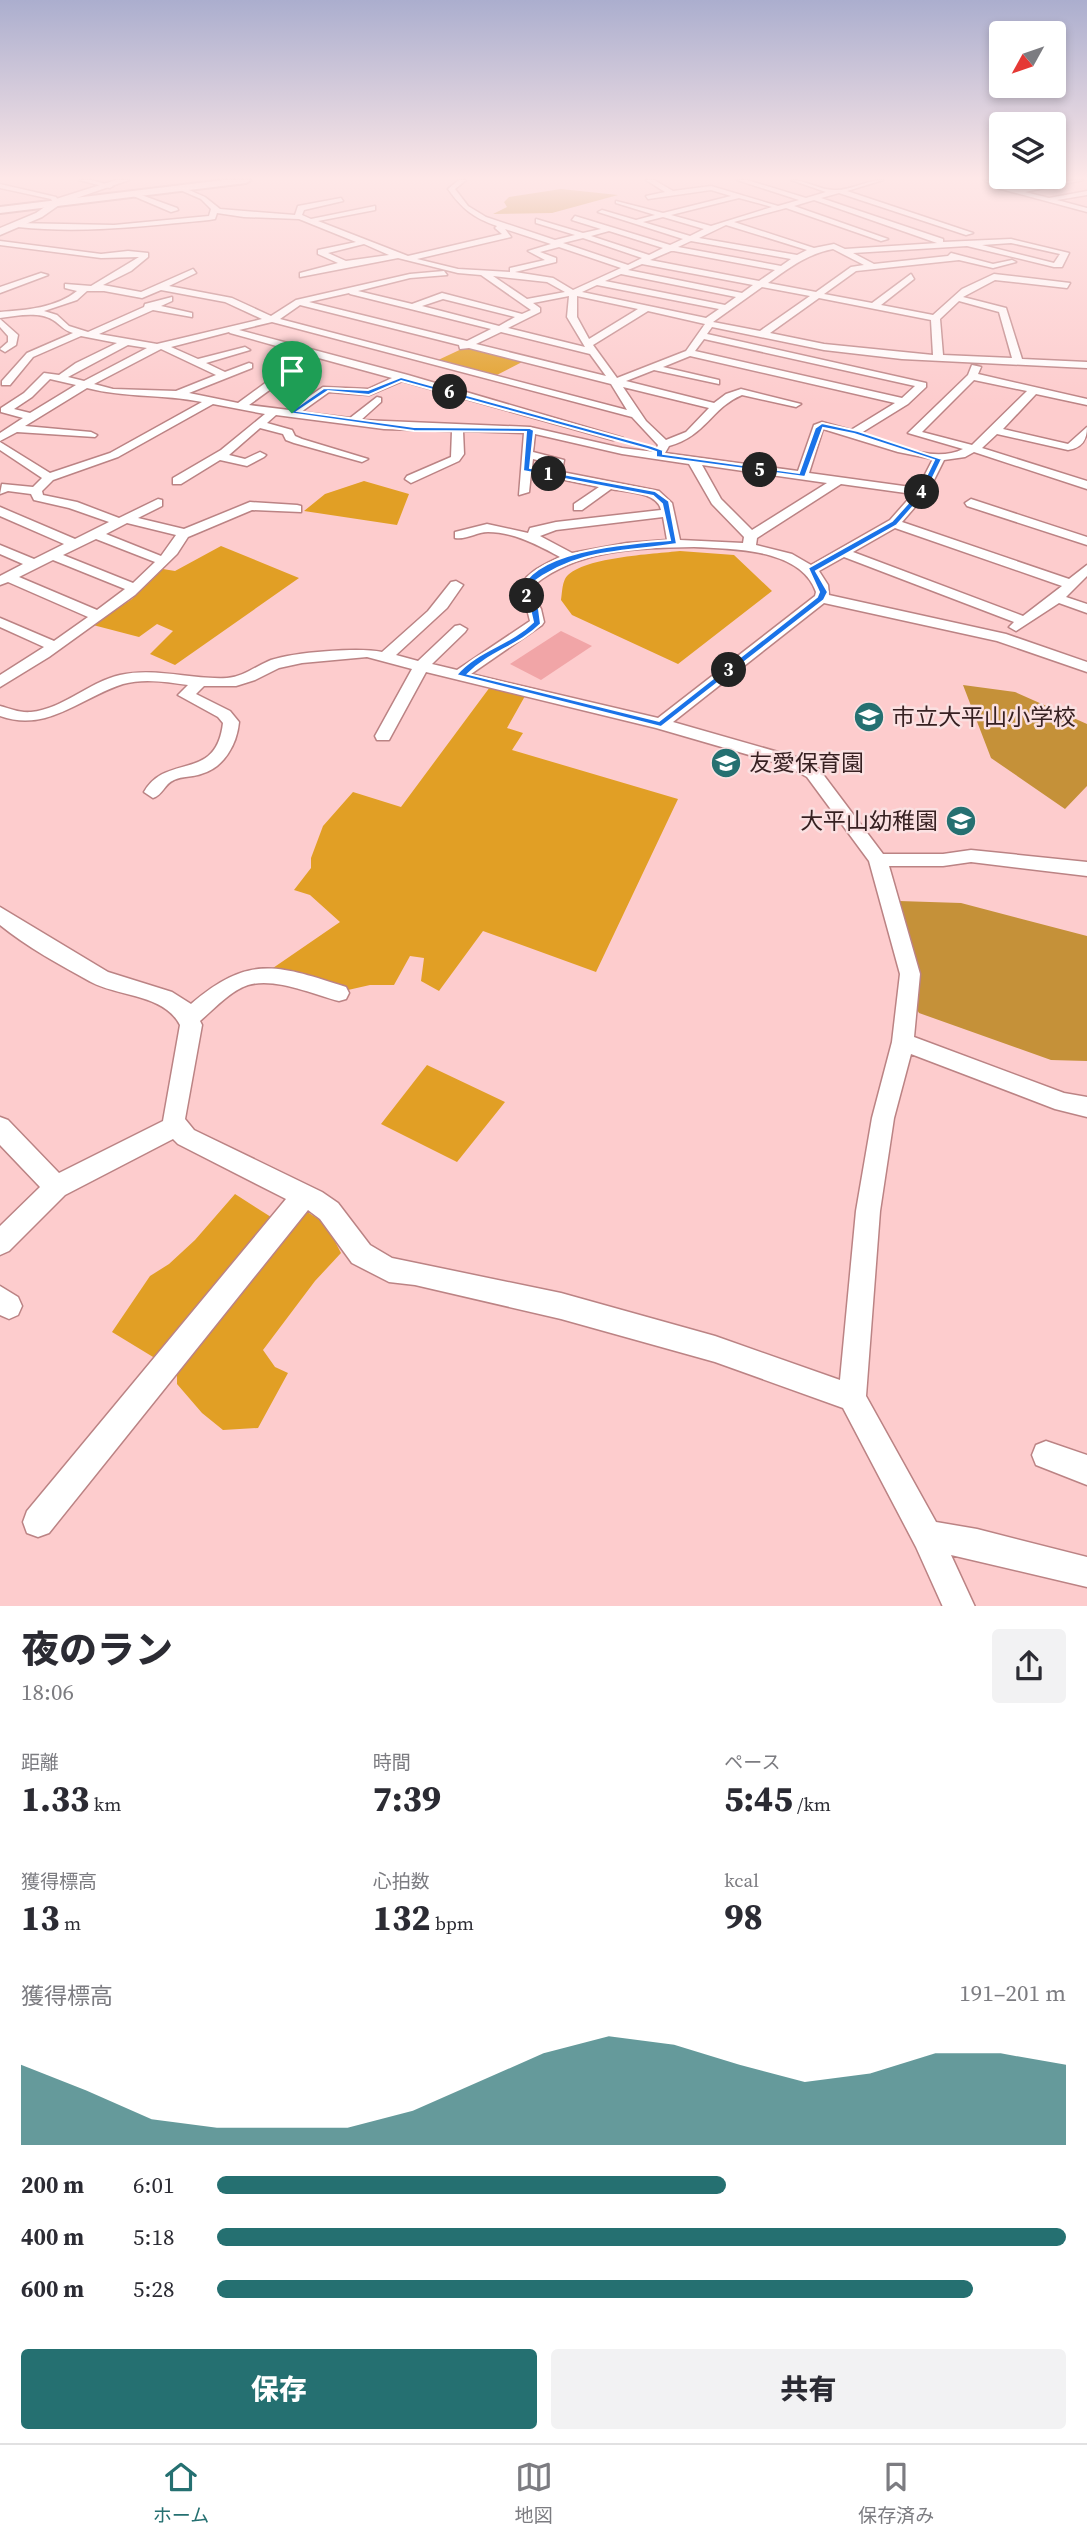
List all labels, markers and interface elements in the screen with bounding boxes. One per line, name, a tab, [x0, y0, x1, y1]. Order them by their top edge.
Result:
north arrow	[989, 21, 1066, 98]
map controls	[989, 21, 1066, 189]
button: layers	[989, 112, 1066, 189]
pin	[262, 341, 322, 413]
icon: arrive	[273, 352, 311, 390]
pin: 6	[433, 374, 468, 410]
text: 6	[444, 378, 455, 404]
pin: 5	[742, 452, 778, 488]
pin: 1	[532, 456, 566, 491]
text: 5	[754, 456, 765, 482]
text: 1	[543, 460, 554, 486]
pin: 4	[904, 475, 940, 510]
text: 4	[916, 478, 927, 504]
pin: 2	[510, 578, 544, 614]
text: 2	[521, 582, 532, 608]
pin: 3	[712, 652, 746, 688]
text: 3	[723, 656, 734, 682]
school or university icon: 市立大平山小学校	[852, 700, 886, 734]
place label: 市立大平山小学校	[892, 701, 1076, 733]
school or university icon: 友愛保育園	[709, 746, 743, 780]
place label: 友愛保育園	[749, 747, 864, 779]
school or university icon: 大平山幼稚園	[944, 804, 978, 838]
place label: 大平山幼稚園	[800, 805, 938, 837]
text: 夜のラン	[21, 1624, 173, 1676]
button: share	[992, 1629, 1066, 1703]
text: 18:06	[21, 1676, 74, 1708]
text: 距離	[21, 1749, 59, 1775]
text: 時間	[373, 1749, 411, 1775]
text: ペース	[724, 1749, 780, 1775]
text: 1.33	[21, 1775, 89, 1823]
text: 7:39	[373, 1775, 441, 1823]
text: 5:45	[724, 1775, 793, 1823]
text: km	[89, 1791, 121, 1817]
text: /km	[793, 1791, 831, 1817]
text: kcal	[724, 1867, 759, 1893]
text: 獲得標高	[21, 1868, 97, 1894]
text: 心拍数	[373, 1868, 430, 1894]
text: 98	[724, 1893, 763, 1941]
text: 13	[21, 1894, 60, 1942]
text: 132	[373, 1894, 431, 1942]
text: m	[60, 1910, 81, 1936]
text: bpm	[431, 1910, 474, 1936]
text: 191–201 m	[959, 1977, 1066, 2009]
text: 獲得標高	[21, 1980, 113, 2012]
text: 200 m	[21, 2169, 84, 2201]
text: 6:01	[133, 2169, 174, 2201]
text: 400 m	[21, 2221, 84, 2253]
text: 5:18	[133, 2221, 174, 2253]
text: 600 m	[21, 2273, 84, 2305]
text: 5:28	[133, 2273, 174, 2305]
button: 保存	[21, 2349, 537, 2429]
button: 共有	[551, 2349, 1066, 2429]
tab: ホーム	[153, 2458, 209, 2528]
tab: 地図	[515, 2458, 553, 2528]
tab: 保存済み	[858, 2458, 934, 2528]

